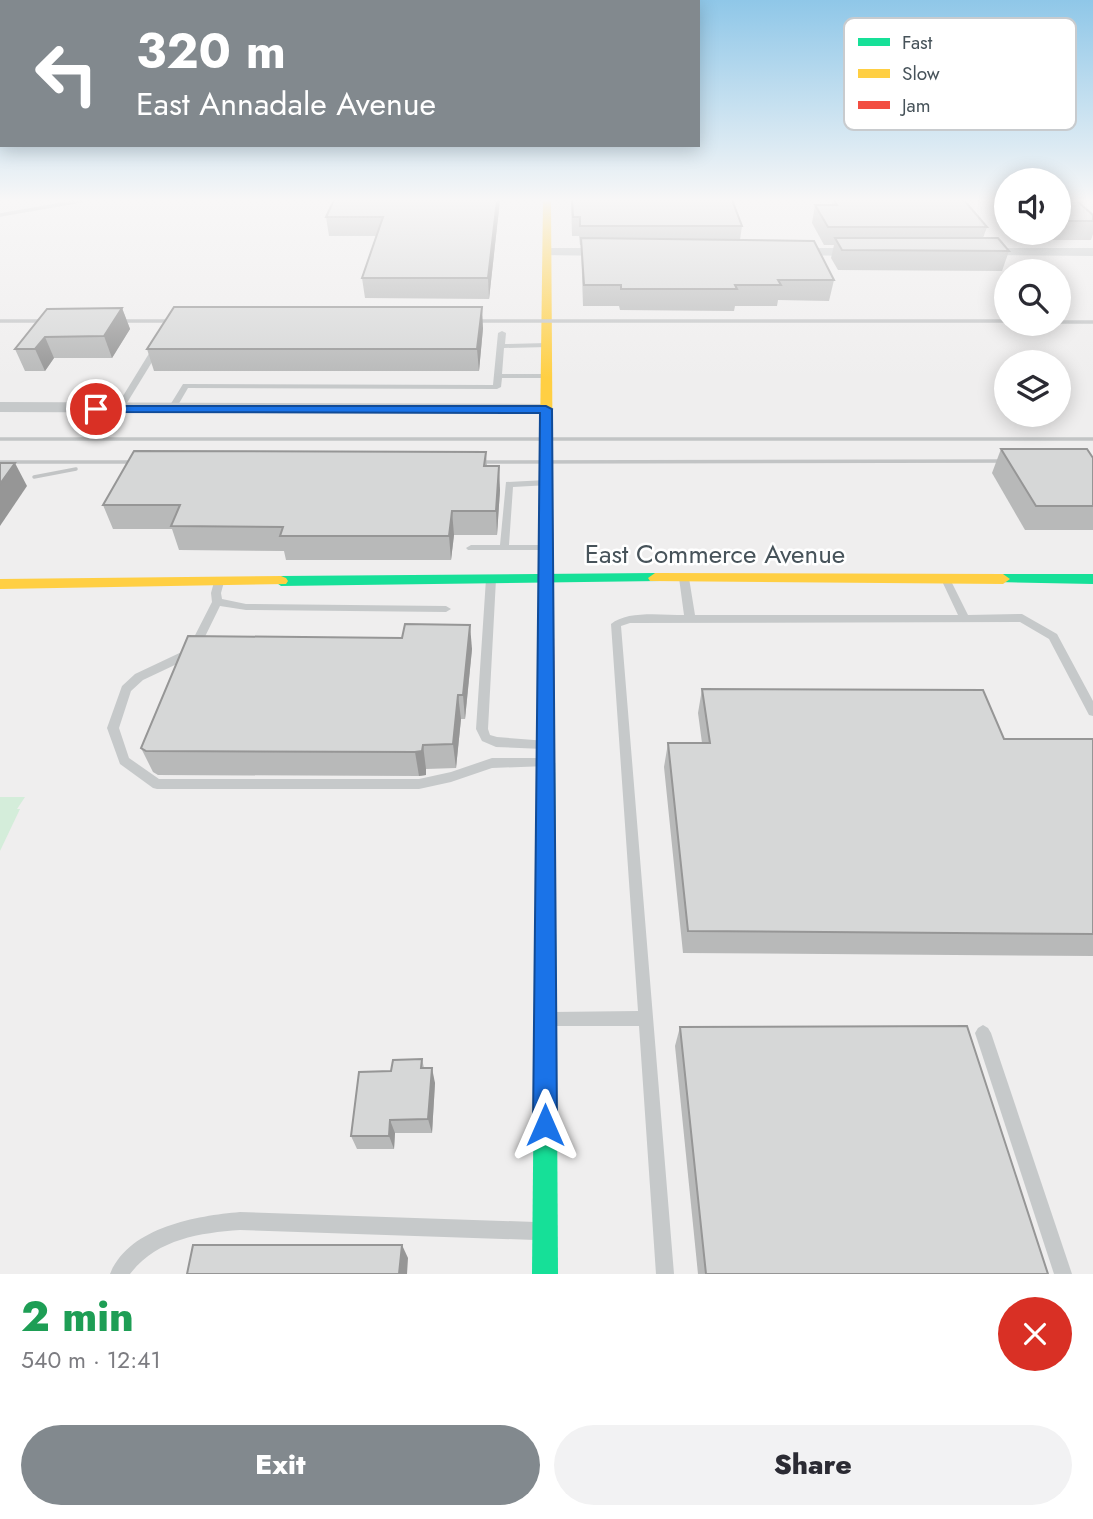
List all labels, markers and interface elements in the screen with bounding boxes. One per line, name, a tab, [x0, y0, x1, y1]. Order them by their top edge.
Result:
text: 320 m	[136, 16, 286, 86]
legend	[844, 18, 1076, 130]
icon: left	[21, 28, 112, 119]
text: Fast	[902, 29, 933, 56]
text: Slow	[902, 60, 940, 87]
text: East Annadale Avenue	[136, 81, 436, 127]
text: Jam	[899, 92, 931, 119]
map controls	[994, 168, 1071, 427]
button: sound	[994, 168, 1071, 245]
button: search	[994, 259, 1071, 336]
button: layers	[994, 350, 1071, 427]
pin	[66, 379, 126, 439]
icon: arrive	[77, 390, 115, 428]
street label: East Commerce Avenue	[585, 535, 845, 573]
position arrow	[508, 1088, 582, 1162]
text: 2 min	[21, 1286, 134, 1347]
button: close	[998, 1297, 1072, 1371]
text: 540 m · 12:41	[21, 1343, 161, 1377]
button: Exit	[21, 1425, 540, 1505]
button: Share	[554, 1425, 1072, 1505]

